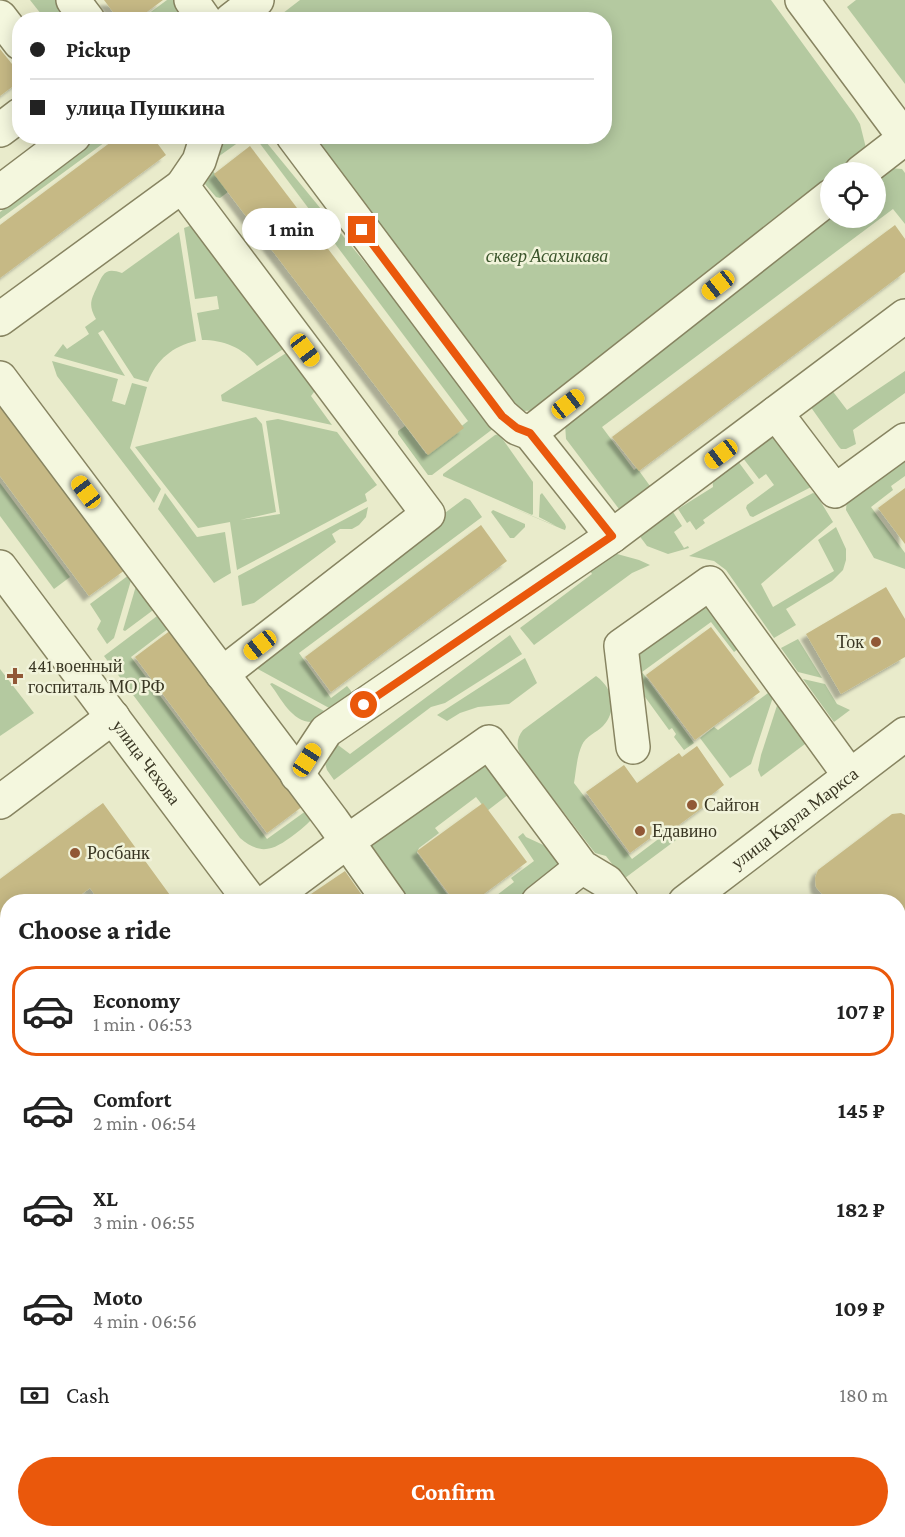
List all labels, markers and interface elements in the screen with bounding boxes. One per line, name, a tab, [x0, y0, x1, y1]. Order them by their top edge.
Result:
text: Pickup	[66, 37, 131, 62]
text: улица Пушкина	[66, 95, 225, 120]
map controls	[820, 162, 886, 228]
button: locate	[820, 162, 886, 228]
callout: 1 min	[242, 209, 341, 251]
route end	[348, 216, 375, 243]
text: 1 min	[269, 218, 314, 240]
park label: сквер Асахикава	[486, 246, 608, 266]
car	[698, 267, 738, 303]
car	[287, 330, 323, 370]
car	[548, 386, 588, 422]
car	[701, 436, 741, 472]
car	[68, 472, 104, 512]
car	[240, 627, 280, 663]
place label: Ток	[837, 632, 864, 652]
marker: Ток	[869, 635, 883, 649]
place label: 441 военный госпиталь МО РФ	[28, 656, 165, 697]
marker: 441 военный госпиталь МО РФ	[6, 667, 24, 685]
route start	[350, 691, 377, 718]
street label: улица Чехова	[108, 716, 185, 809]
car	[290, 740, 324, 780]
street label: улица Карла Маркса	[727, 763, 862, 873]
place label: Сайгон	[704, 795, 760, 815]
marker: Сайгон	[685, 798, 699, 812]
place label: Едавино	[652, 821, 717, 841]
marker: Едавино	[633, 824, 647, 838]
place label: Росбанк	[87, 843, 150, 863]
marker: Росбанк	[68, 846, 82, 860]
text: Choose a ride	[18, 915, 171, 945]
icon: car	[21, 984, 75, 1038]
text: Economy	[93, 988, 180, 1013]
text: 107 ₽	[837, 999, 885, 1024]
text: 1 min · 06:53	[93, 1013, 192, 1035]
icon: car	[21, 1083, 75, 1137]
text: Comfort	[93, 1087, 171, 1112]
text: 145 ₽	[838, 1098, 885, 1123]
text: 2 min · 06:54	[93, 1112, 196, 1134]
icon: car	[21, 1182, 75, 1236]
text: XL	[93, 1186, 118, 1211]
text: 182 ₽	[836, 1197, 885, 1222]
text: 3 min · 06:55	[93, 1211, 195, 1233]
icon: car	[21, 1281, 75, 1335]
text: Moto	[93, 1285, 143, 1310]
text: 109 ₽	[835, 1296, 885, 1321]
text: 4 min · 06:56	[93, 1310, 197, 1332]
icon: cash	[18, 1379, 51, 1412]
text: Cash	[66, 1383, 110, 1408]
text: 180 m	[839, 1384, 888, 1406]
button: Confirm	[18, 1457, 888, 1526]

